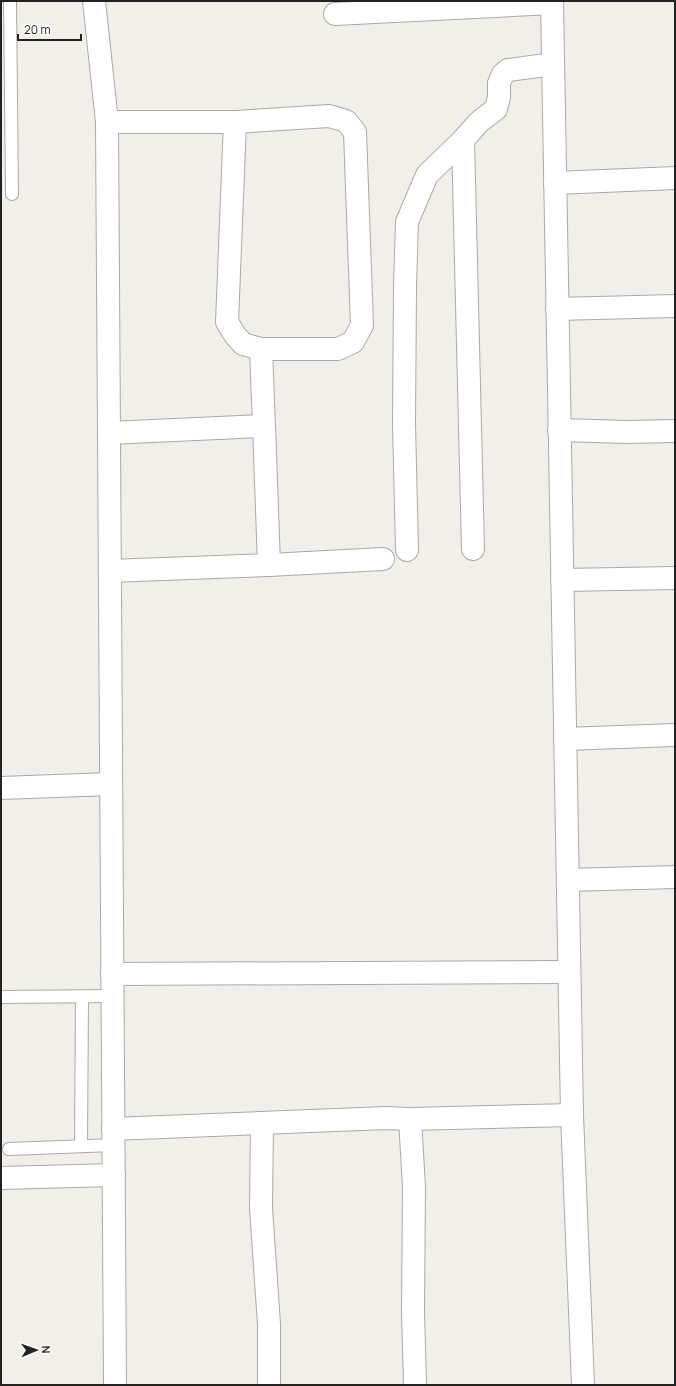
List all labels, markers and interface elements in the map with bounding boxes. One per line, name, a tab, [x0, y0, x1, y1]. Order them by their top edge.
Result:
scale bar	[18, 16, 81, 42]
text: 20 m	[24, 21, 51, 38]
north arrow	[16, 1330, 56, 1370]
text: N	[39, 1345, 54, 1354]

